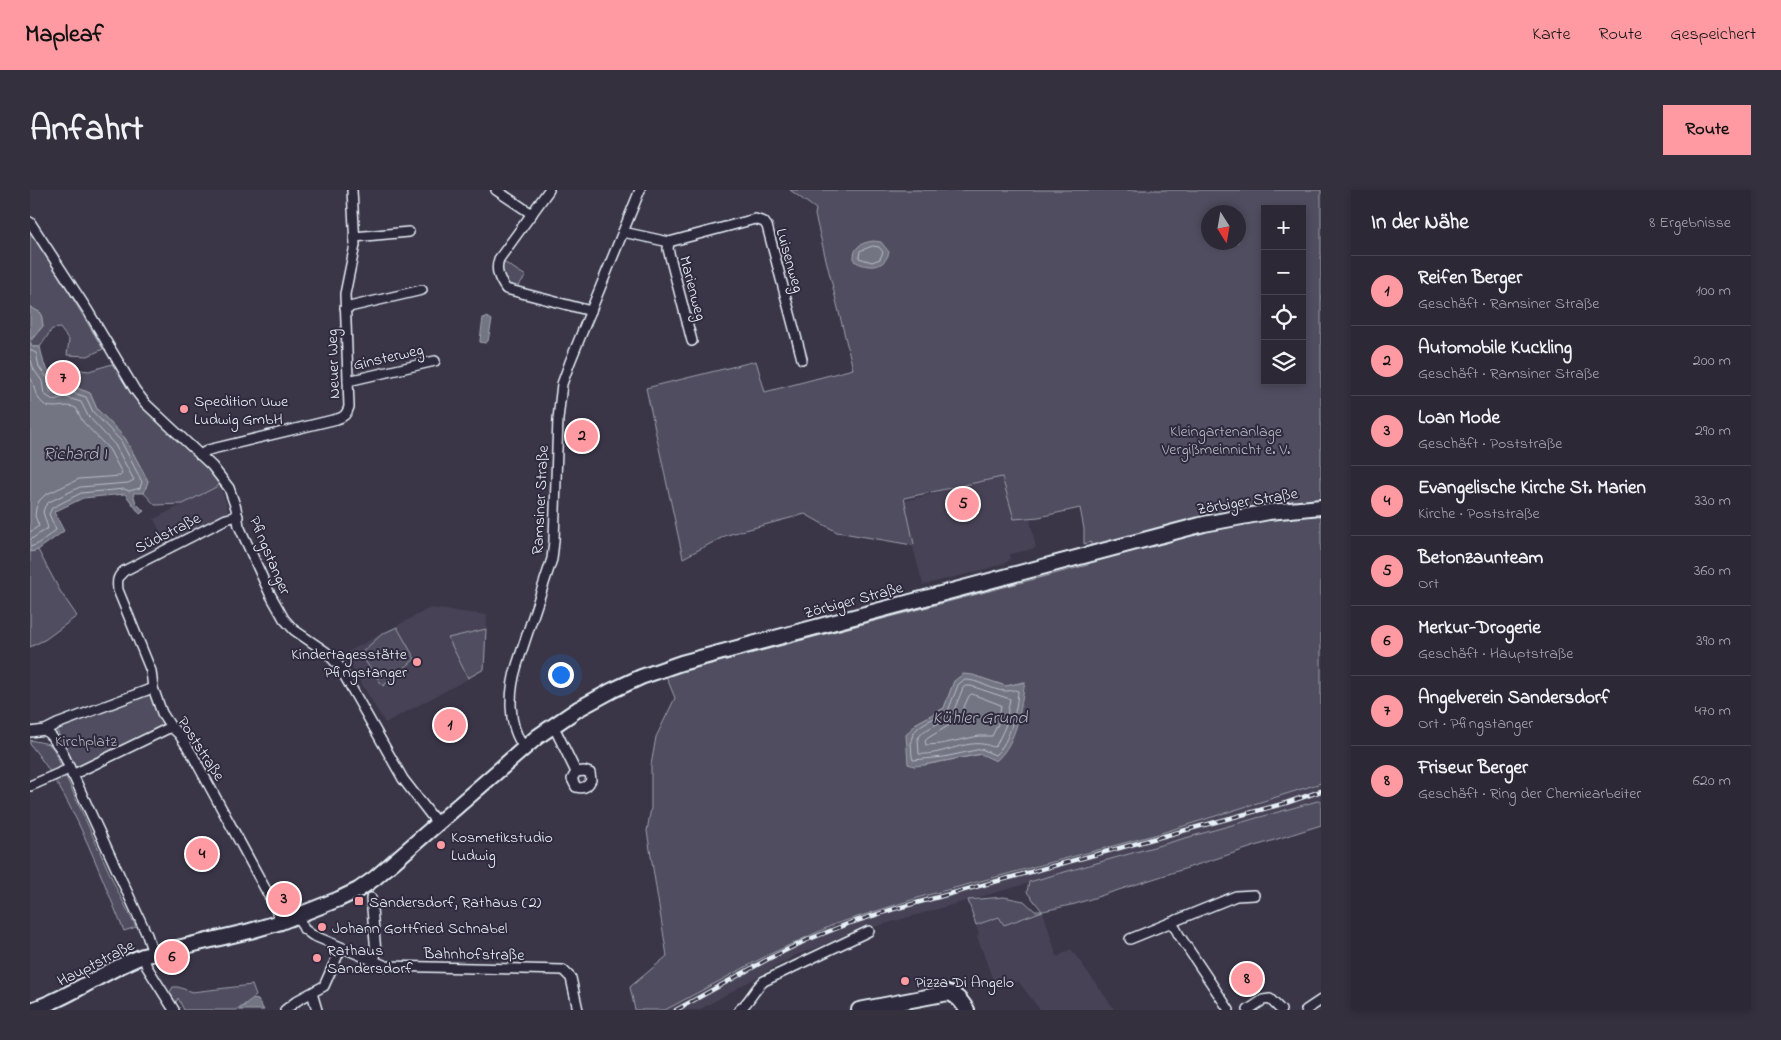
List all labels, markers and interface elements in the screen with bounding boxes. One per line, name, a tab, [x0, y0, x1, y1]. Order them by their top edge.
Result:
text: Mapleaf	[25, 18, 104, 53]
text: Karte	[1532, 22, 1570, 48]
text: Route	[1598, 22, 1642, 48]
text: Gespeichert	[1670, 22, 1756, 48]
text: Anfahrt	[30, 105, 143, 156]
button: Route	[1663, 105, 1751, 155]
north arrow	[1201, 205, 1246, 250]
map controls	[1261, 205, 1306, 385]
button: +	[1261, 205, 1306, 250]
text: In der Nähe	[1371, 208, 1469, 238]
text: 8 Ergebnisse	[1649, 211, 1731, 235]
street label: Luisenweg	[768, 226, 810, 296]
button: −	[1261, 250, 1306, 295]
street label: Marienweg	[672, 253, 712, 324]
text: Reifen Berger	[1418, 265, 1522, 292]
text: 1	[1384, 279, 1390, 303]
text: 100 m	[1696, 279, 1731, 303]
text: Geschäft · Ramsiner Straße	[1418, 292, 1599, 316]
button: locate	[1261, 295, 1306, 340]
street label: Neuer Weg	[321, 329, 347, 399]
text: Automobile Kuckling	[1418, 335, 1572, 362]
street label: Ginsterweg	[351, 338, 426, 378]
button: layers	[1261, 340, 1306, 385]
text: 2	[1383, 349, 1391, 373]
text: 200 m	[1693, 349, 1731, 373]
pin: 7	[47, 359, 79, 397]
text: Geschäft · Ramsiner Straße	[1418, 362, 1599, 386]
place label: Spedition Uwe Ludwig GmbH	[194, 390, 289, 432]
marker: Spedition Uwe Ludwig GmbH	[178, 403, 190, 415]
text: Loan Mode	[1418, 405, 1500, 432]
pin: 2	[566, 417, 598, 455]
text: 3	[1384, 419, 1390, 443]
text: 290 m	[1695, 419, 1731, 443]
park label: Kleingartenanlage Vergißmeinnicht e. V.	[1161, 420, 1290, 462]
text: Geschäft · Poststraße	[1418, 432, 1563, 456]
water label: Richard I	[43, 442, 108, 468]
street label: Ramsiner Straße	[526, 444, 556, 556]
text: Evangelische Kirche St. Marien	[1418, 475, 1646, 502]
street label: Zörbiger Straße	[1195, 482, 1300, 522]
pin: 5	[947, 485, 979, 523]
text: 4	[1384, 489, 1390, 513]
text: 330 m	[1694, 489, 1731, 513]
text: Kirche · Poststraße	[1418, 502, 1540, 526]
street label: Südstraße	[131, 507, 206, 561]
street label: Pfingstanger	[242, 513, 296, 599]
text: Betonzaunteam	[1418, 545, 1543, 572]
text: 5	[1382, 559, 1392, 583]
text: 360 m	[1694, 559, 1731, 583]
text: Ort	[1418, 572, 1439, 596]
street label: Zörbiger Straße	[801, 576, 907, 626]
text: Merkur-Drogerie	[1418, 615, 1541, 642]
text: 6	[1383, 629, 1391, 653]
text: 390 m	[1696, 629, 1731, 653]
text: Geschäft · Hauptstraße	[1418, 642, 1574, 666]
place label: Kindertagesstätte Pfingstanger	[291, 643, 408, 685]
marker: Kindertagesstätte Pfingstanger	[411, 656, 423, 668]
your location	[548, 662, 574, 688]
text: Angelverein Sandersdorf	[1418, 685, 1610, 712]
text: 7	[1384, 699, 1390, 723]
text: 470 m	[1694, 699, 1731, 723]
pin: 1	[434, 706, 466, 744]
water label: Kühler Grund	[933, 706, 1028, 732]
street label: Poststraße	[170, 712, 231, 787]
text: Ort · Pfingstanger	[1418, 712, 1533, 736]
park label: Kirchplatz	[55, 730, 117, 754]
text: Friseur Berger	[1418, 755, 1528, 782]
text: 8	[1384, 769, 1390, 793]
text: 620 m	[1693, 769, 1731, 793]
text: Geschäft · Ring der Chemiearbeiter	[1418, 782, 1641, 806]
place label: Kosmetikstudio Ludwig	[451, 826, 553, 868]
pin: 4	[186, 835, 218, 873]
marker: Kosmetikstudio Ludwig	[435, 839, 447, 851]
pin: 3	[268, 880, 300, 918]
place label: Sandersdorf, Rathaus (2)	[369, 891, 542, 915]
marker: Sandersdorf, Rathaus (2)	[353, 895, 365, 907]
place label: Johann Gottfried Schnabel	[332, 917, 508, 941]
marker: Johann Gottfried Schnabel	[316, 921, 328, 933]
street label: Hauptstraße	[53, 934, 139, 993]
pin: 6	[156, 938, 188, 976]
place label: Rathaus Sandersdorf	[327, 939, 413, 981]
street label: Bahnhofstraße	[422, 942, 525, 968]
marker: Rathaus Sandersdorf	[311, 952, 323, 964]
pin: 8	[1231, 960, 1263, 998]
place label: Pizza Di Angelo	[915, 971, 1014, 995]
marker: Pizza Di Angelo	[899, 975, 911, 987]

